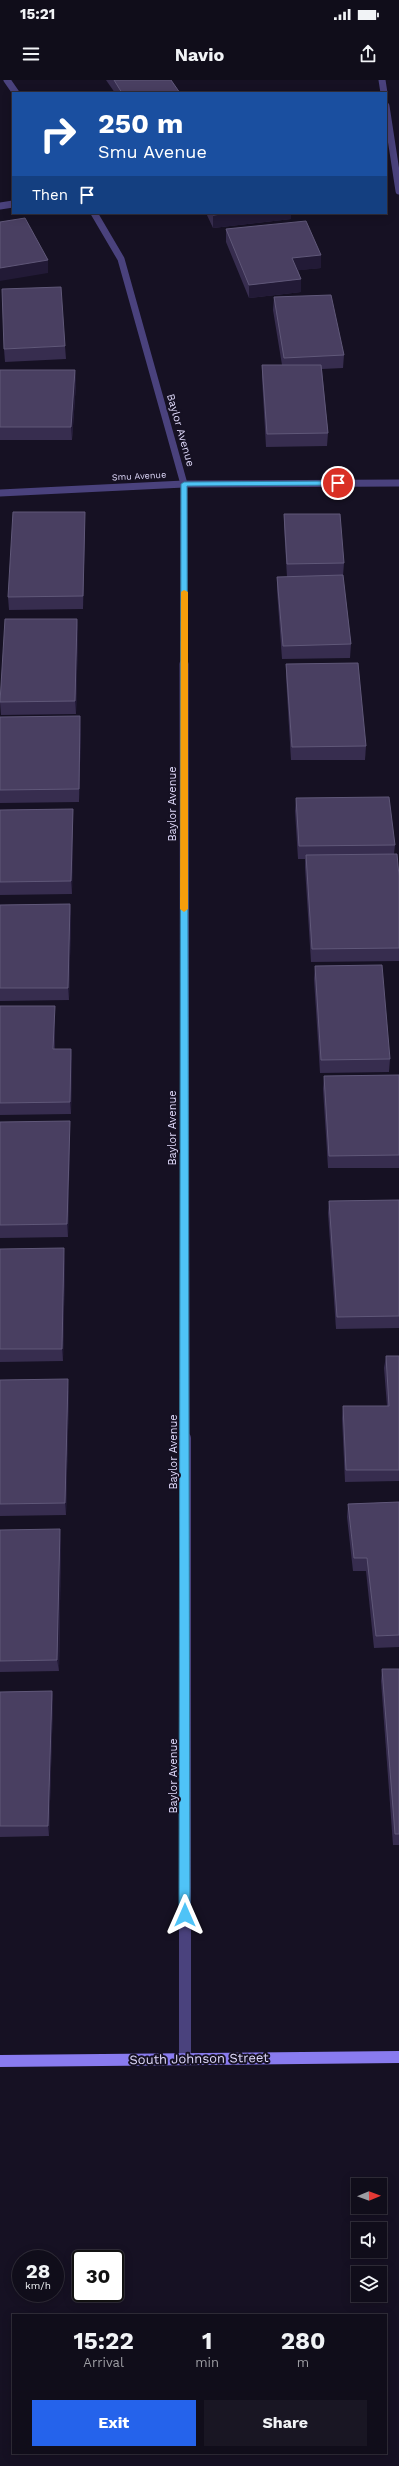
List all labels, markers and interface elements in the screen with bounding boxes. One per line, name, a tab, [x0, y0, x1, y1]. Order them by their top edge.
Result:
text: 15:21	[20, 5, 55, 23]
icon: menu	[20, 43, 42, 65]
icon: share	[357, 43, 379, 65]
text: Navio	[175, 44, 224, 65]
text: 250 m	[98, 107, 183, 140]
icon: right	[32, 108, 84, 160]
text: Smu Avenue	[98, 141, 207, 162]
icon: arrive	[76, 184, 98, 206]
text: Then	[32, 186, 68, 204]
street label: Baylor Avenue	[164, 392, 197, 468]
pin	[321, 466, 355, 500]
street label: Smu Avenue	[112, 470, 166, 482]
icon: arrive	[327, 472, 349, 494]
street label: Baylor Avenue	[166, 766, 179, 842]
street label: Baylor Avenue	[166, 1090, 179, 1166]
street label: Baylor Avenue	[167, 1414, 180, 1490]
street label: Baylor Avenue	[167, 1738, 180, 1814]
position arrow	[164, 1894, 206, 1936]
street label: South Johnson Street	[129, 2050, 269, 2067]
north arrow	[351, 2178, 387, 2214]
map controls	[351, 2178, 387, 2302]
button: sound	[351, 2222, 387, 2258]
speed limit sign: 30	[72, 2250, 124, 2302]
text: 28	[26, 2259, 50, 2283]
button: layers	[351, 2266, 387, 2302]
text: km/h	[25, 2280, 51, 2291]
text: 15:22	[74, 2327, 134, 2355]
text: 1	[202, 2327, 212, 2355]
text: 280	[281, 2327, 325, 2355]
text: Arrival	[83, 2355, 124, 2370]
text: min	[195, 2355, 219, 2370]
text: m	[297, 2355, 309, 2370]
button: Exit	[32, 2400, 196, 2446]
button: Share	[204, 2400, 367, 2446]

